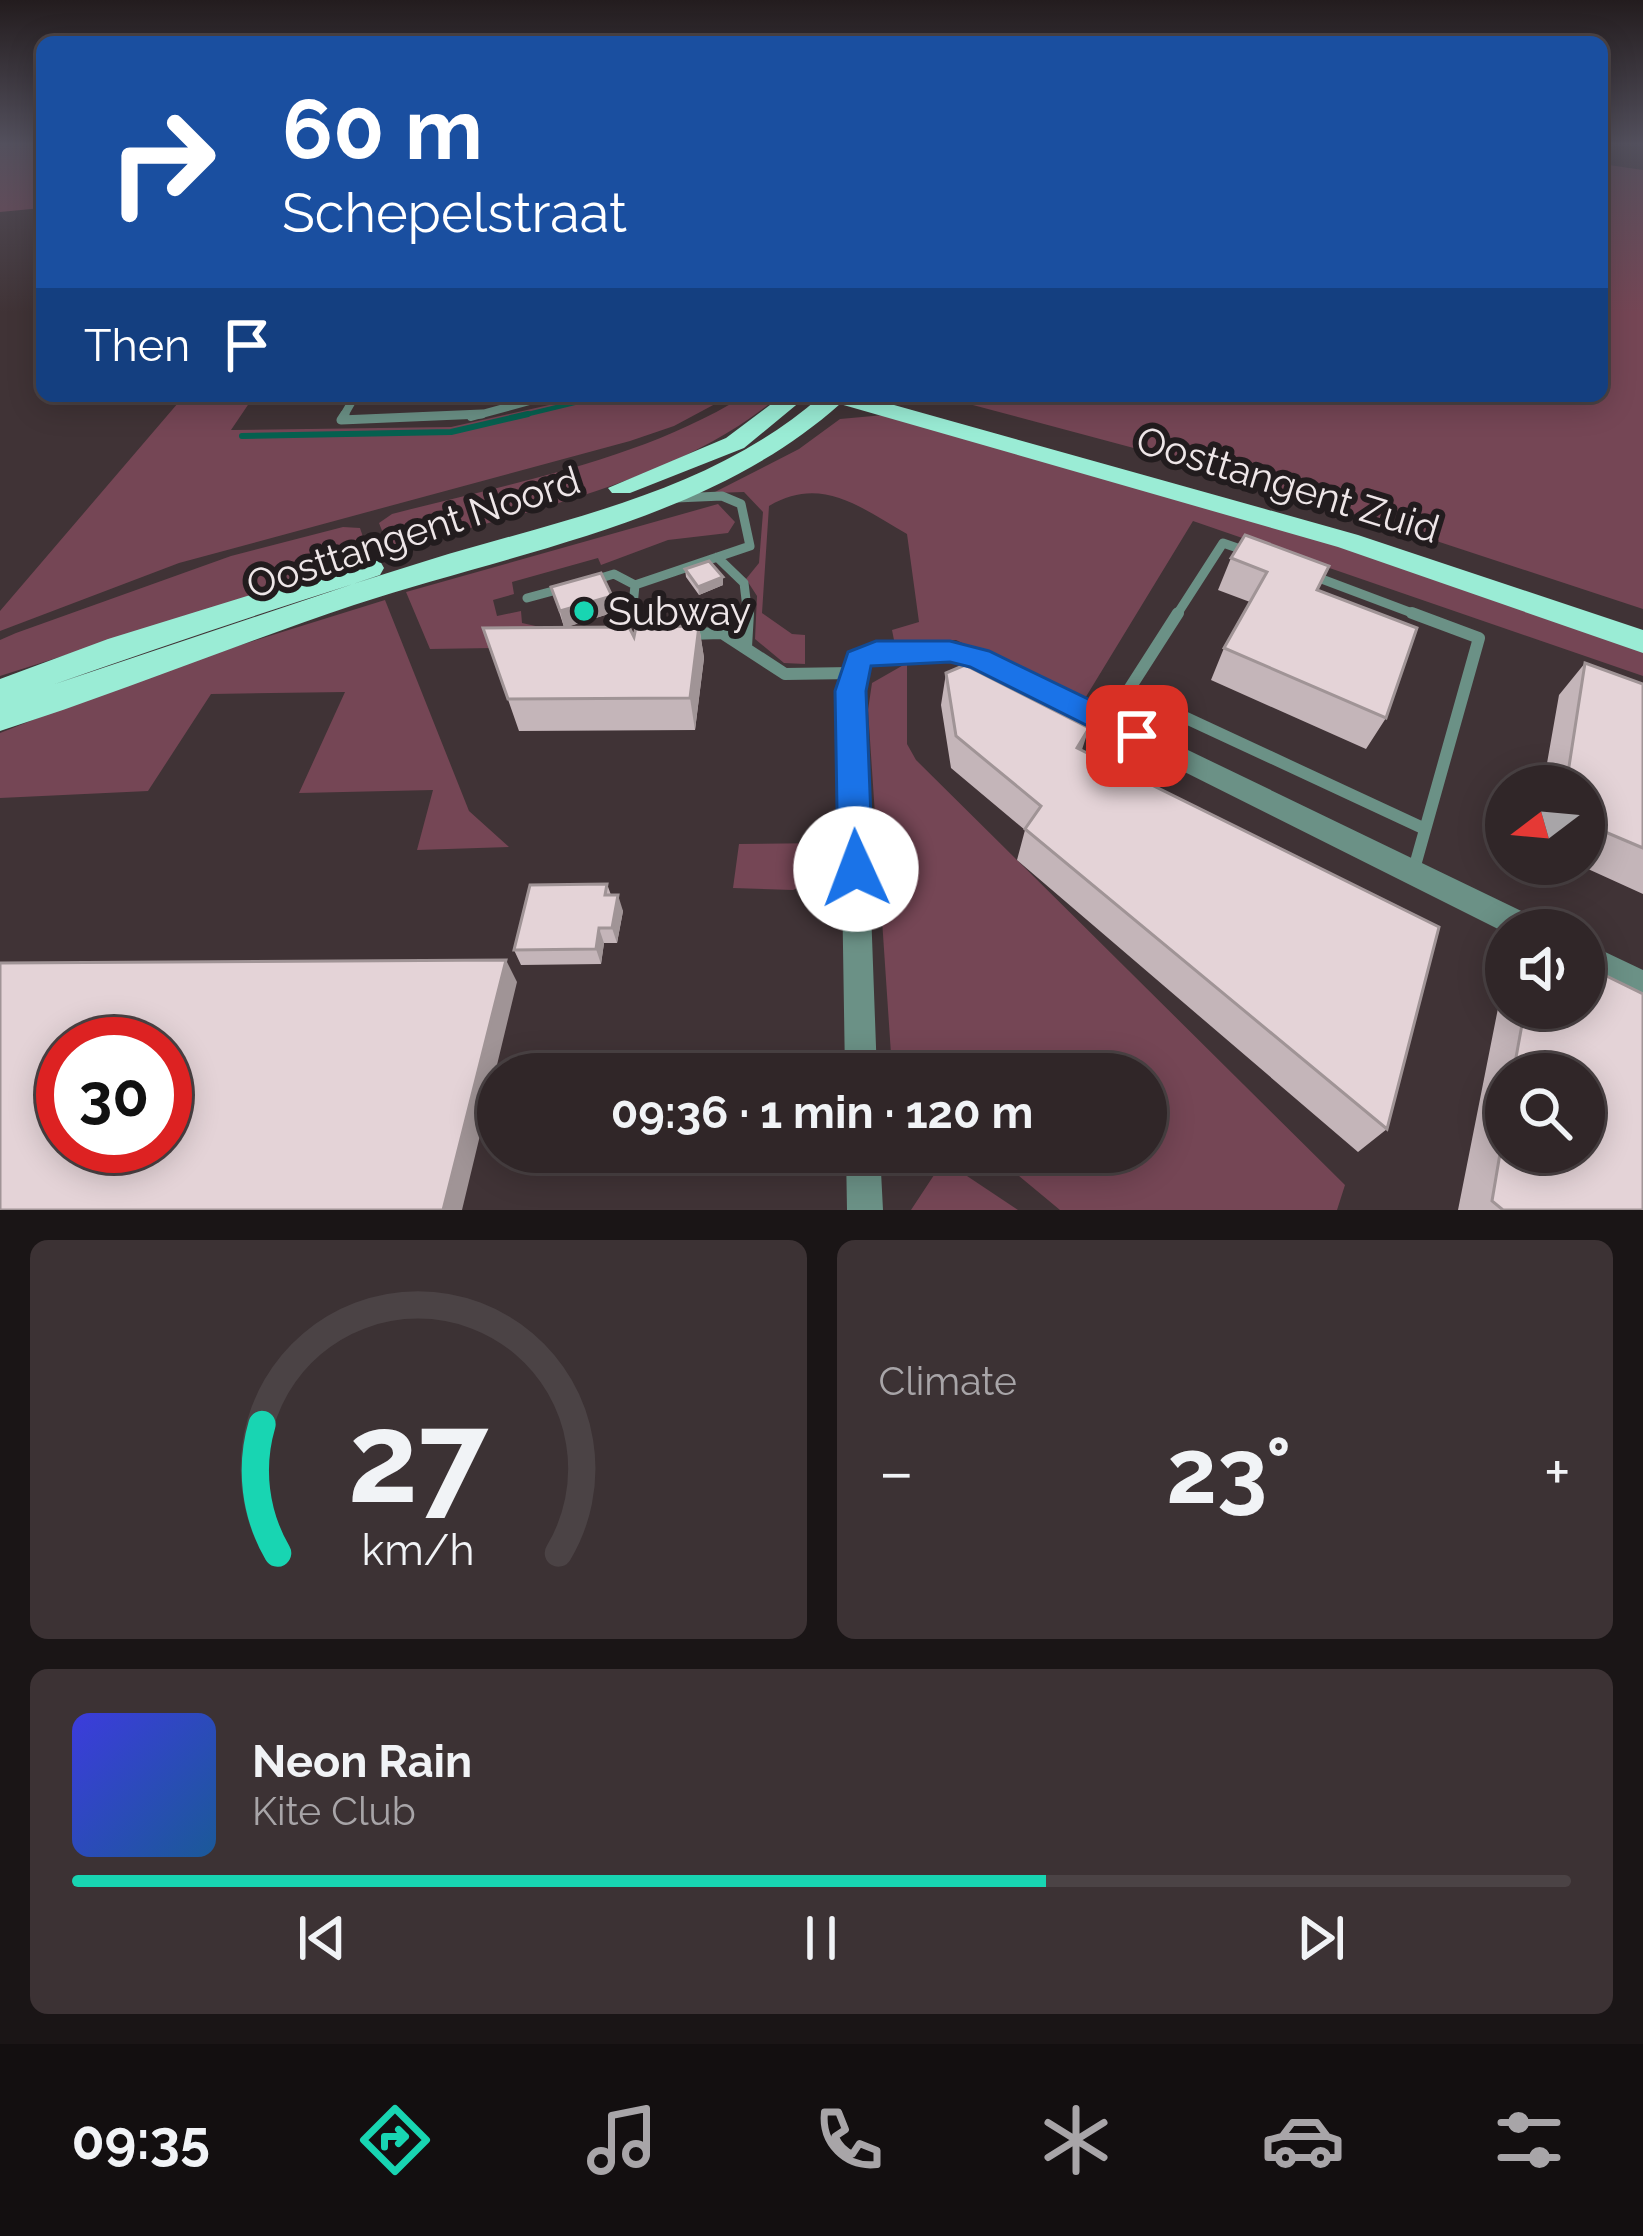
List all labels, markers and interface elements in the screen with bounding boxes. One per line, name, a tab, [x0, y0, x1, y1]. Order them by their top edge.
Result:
text: 60 m	[282, 80, 483, 179]
icon: right	[84, 84, 240, 240]
text: Schepelstraat	[282, 181, 627, 245]
icon: arrive	[214, 312, 280, 378]
text: Then	[84, 319, 190, 372]
street label: Oosttangent Zuid	[1131, 416, 1445, 552]
street label: Oosttangent Noord	[241, 456, 585, 608]
place label: Subway	[608, 588, 751, 634]
marker: Subway	[571, 598, 597, 624]
pin	[1086, 685, 1188, 787]
icon: arrive	[1104, 703, 1170, 769]
north arrow	[1485, 765, 1605, 885]
map controls	[1485, 765, 1605, 1173]
position arrow	[793, 806, 919, 932]
button: sound	[1485, 909, 1605, 1029]
speed limit sign: 30	[36, 1017, 192, 1173]
button: search	[1485, 1053, 1605, 1173]
text: 09:36 · 1 min · 120 m	[611, 1086, 1033, 1139]
text: Climate	[879, 1358, 1017, 1404]
text: 27	[348, 1385, 489, 1531]
text: 23°	[1166, 1418, 1291, 1524]
text: −	[879, 1433, 914, 1510]
text: +	[1544, 1433, 1571, 1510]
text: km/h	[362, 1524, 475, 1574]
text: Neon Rain	[252, 1735, 472, 1788]
text: Kite Club	[252, 1788, 416, 1834]
icon: previous	[289, 1905, 355, 1971]
icon: pause	[788, 1905, 854, 1971]
icon: next	[1288, 1905, 1354, 1971]
icon: directions	[353, 2098, 437, 2182]
icon: music	[580, 2098, 664, 2182]
icon: phone	[807, 2098, 891, 2182]
icon: climate	[1034, 2098, 1118, 2182]
icon: car	[1261, 2098, 1345, 2182]
icon: filters	[1487, 2098, 1571, 2182]
text: 09:35	[71, 2108, 210, 2172]

